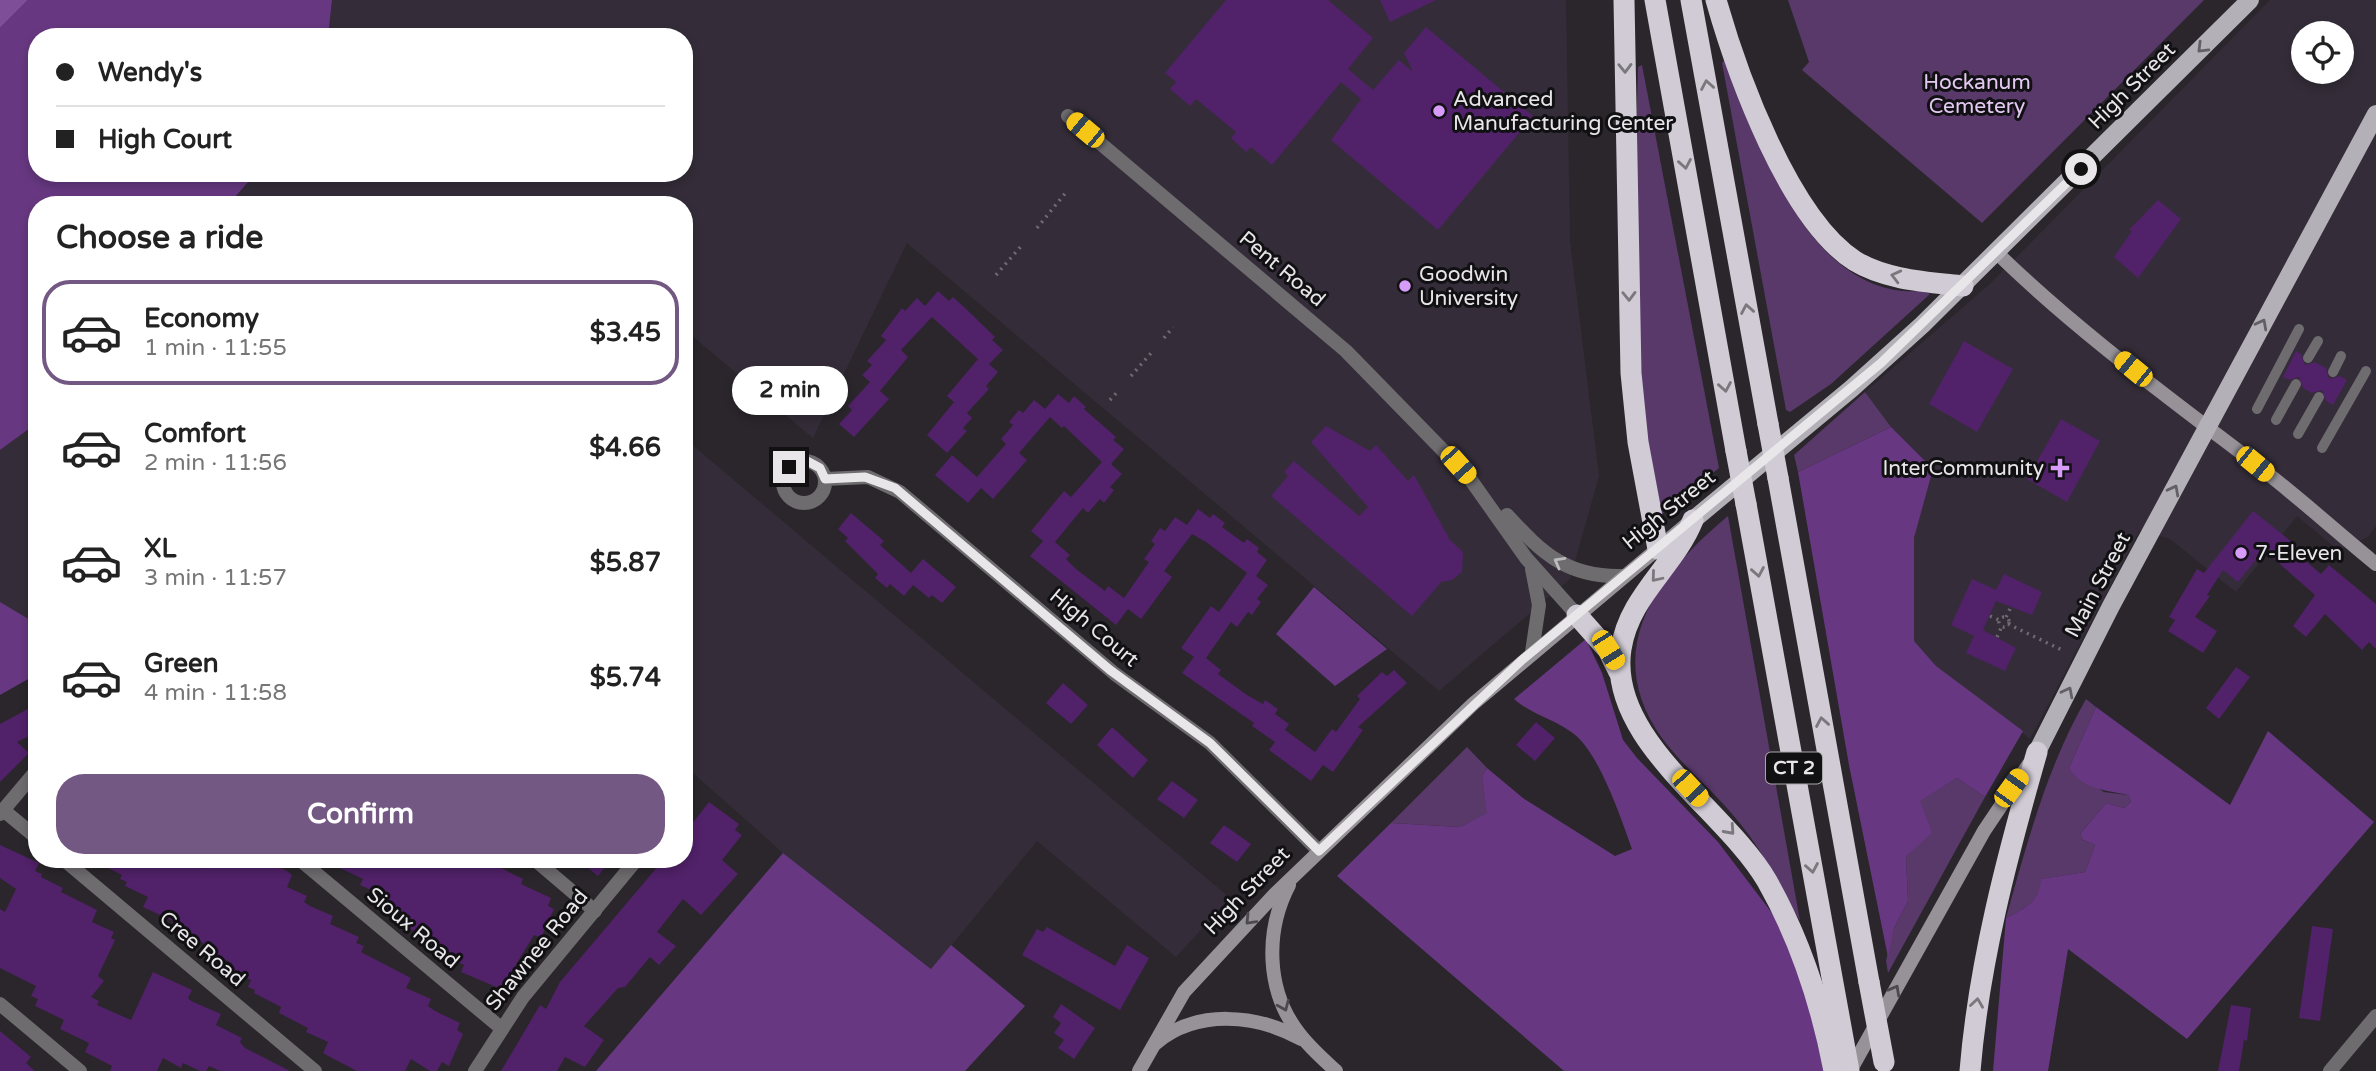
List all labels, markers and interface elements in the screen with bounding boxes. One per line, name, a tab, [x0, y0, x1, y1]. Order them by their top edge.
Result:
map controls	[2291, 21, 2354, 84]
button: locate	[2291, 21, 2354, 84]
street label: High Street	[2083, 37, 2181, 135]
one-way arrow	[2197, 40, 2210, 53]
text: Wendy's	[98, 57, 202, 88]
one-way arrow	[1617, 63, 1633, 74]
park label: Hockanum Cemetery	[1923, 70, 2031, 119]
one-way arrow	[1700, 79, 1715, 91]
place label: Advanced Manufacturing Center	[1453, 87, 1673, 136]
marker: Advanced Manufacturing Center	[1431, 103, 1447, 119]
car	[1063, 108, 1108, 152]
text: High Court	[98, 124, 232, 155]
route start	[2065, 153, 2097, 185]
one-way arrow	[1676, 158, 1691, 170]
text: Choose a ride	[56, 219, 263, 257]
street label: Pent Road	[1234, 226, 1330, 312]
place label: Goodwin University	[1419, 262, 1518, 311]
one-way arrow	[1890, 270, 1902, 284]
marker: Goodwin University	[1397, 278, 1413, 294]
one-way arrow	[1622, 290, 1637, 301]
icon: car	[60, 301, 123, 364]
text: Economy	[144, 303, 259, 334]
one-way arrow	[1740, 303, 1755, 315]
text: $3.45	[590, 317, 661, 348]
one-way arrow	[2254, 318, 2267, 331]
text: 1 min · 11:55	[144, 334, 287, 362]
car	[2111, 348, 2156, 390]
callout: 2 min	[731, 365, 847, 414]
text: 2 min	[759, 376, 821, 404]
one-way arrow	[1717, 382, 1732, 393]
icon: car	[60, 416, 123, 479]
text: Comfort	[144, 418, 246, 449]
text: $4.66	[589, 432, 661, 463]
car	[1437, 442, 1480, 488]
car	[2233, 443, 2278, 485]
text: 2 min · 11:56	[144, 449, 287, 477]
route end	[773, 451, 805, 483]
place label: InterCommunity	[1882, 456, 2044, 481]
marker: InterCommunity	[2050, 458, 2070, 478]
street label: High Street	[1617, 465, 1721, 555]
one-way arrow	[2166, 485, 2179, 497]
street label: Main Street	[2060, 528, 2136, 642]
icon: car	[60, 531, 123, 594]
text: XL	[144, 533, 176, 564]
place label: 7-Eleven	[2255, 541, 2342, 566]
marker: 7-Eleven	[2233, 545, 2249, 561]
text: $5.87	[590, 547, 661, 578]
one-way arrow	[1553, 557, 1566, 570]
text: 3 min · 11:57	[144, 564, 287, 592]
one-way arrow	[1750, 566, 1765, 578]
one-way arrow	[1652, 568, 1664, 581]
street label: High Court	[1044, 584, 1144, 672]
car	[1588, 627, 1629, 673]
icon: car	[60, 646, 123, 709]
text: Green	[144, 648, 219, 679]
text: $5.74	[590, 662, 661, 693]
text: 4 min · 11:58	[144, 679, 287, 707]
one-way arrow	[2060, 687, 2074, 699]
one-way arrow	[1815, 716, 1830, 728]
road number: CT 2	[1766, 752, 1822, 783]
car	[1668, 765, 1713, 811]
car	[1991, 765, 2032, 811]
button: Confirm	[56, 774, 665, 854]
one-way arrow	[1722, 822, 1734, 835]
street label: High Street	[1199, 842, 1295, 940]
one-way arrow	[1804, 862, 1819, 874]
street label: Sioux Road	[362, 882, 464, 974]
street label: Shawnee Road	[481, 884, 593, 1016]
street label: Cree Road	[154, 906, 250, 992]
one-way arrow	[1245, 912, 1258, 925]
one-way arrow	[1887, 985, 1900, 997]
one-way arrow	[1970, 997, 1985, 1009]
one-way arrow	[1276, 999, 1290, 1012]

